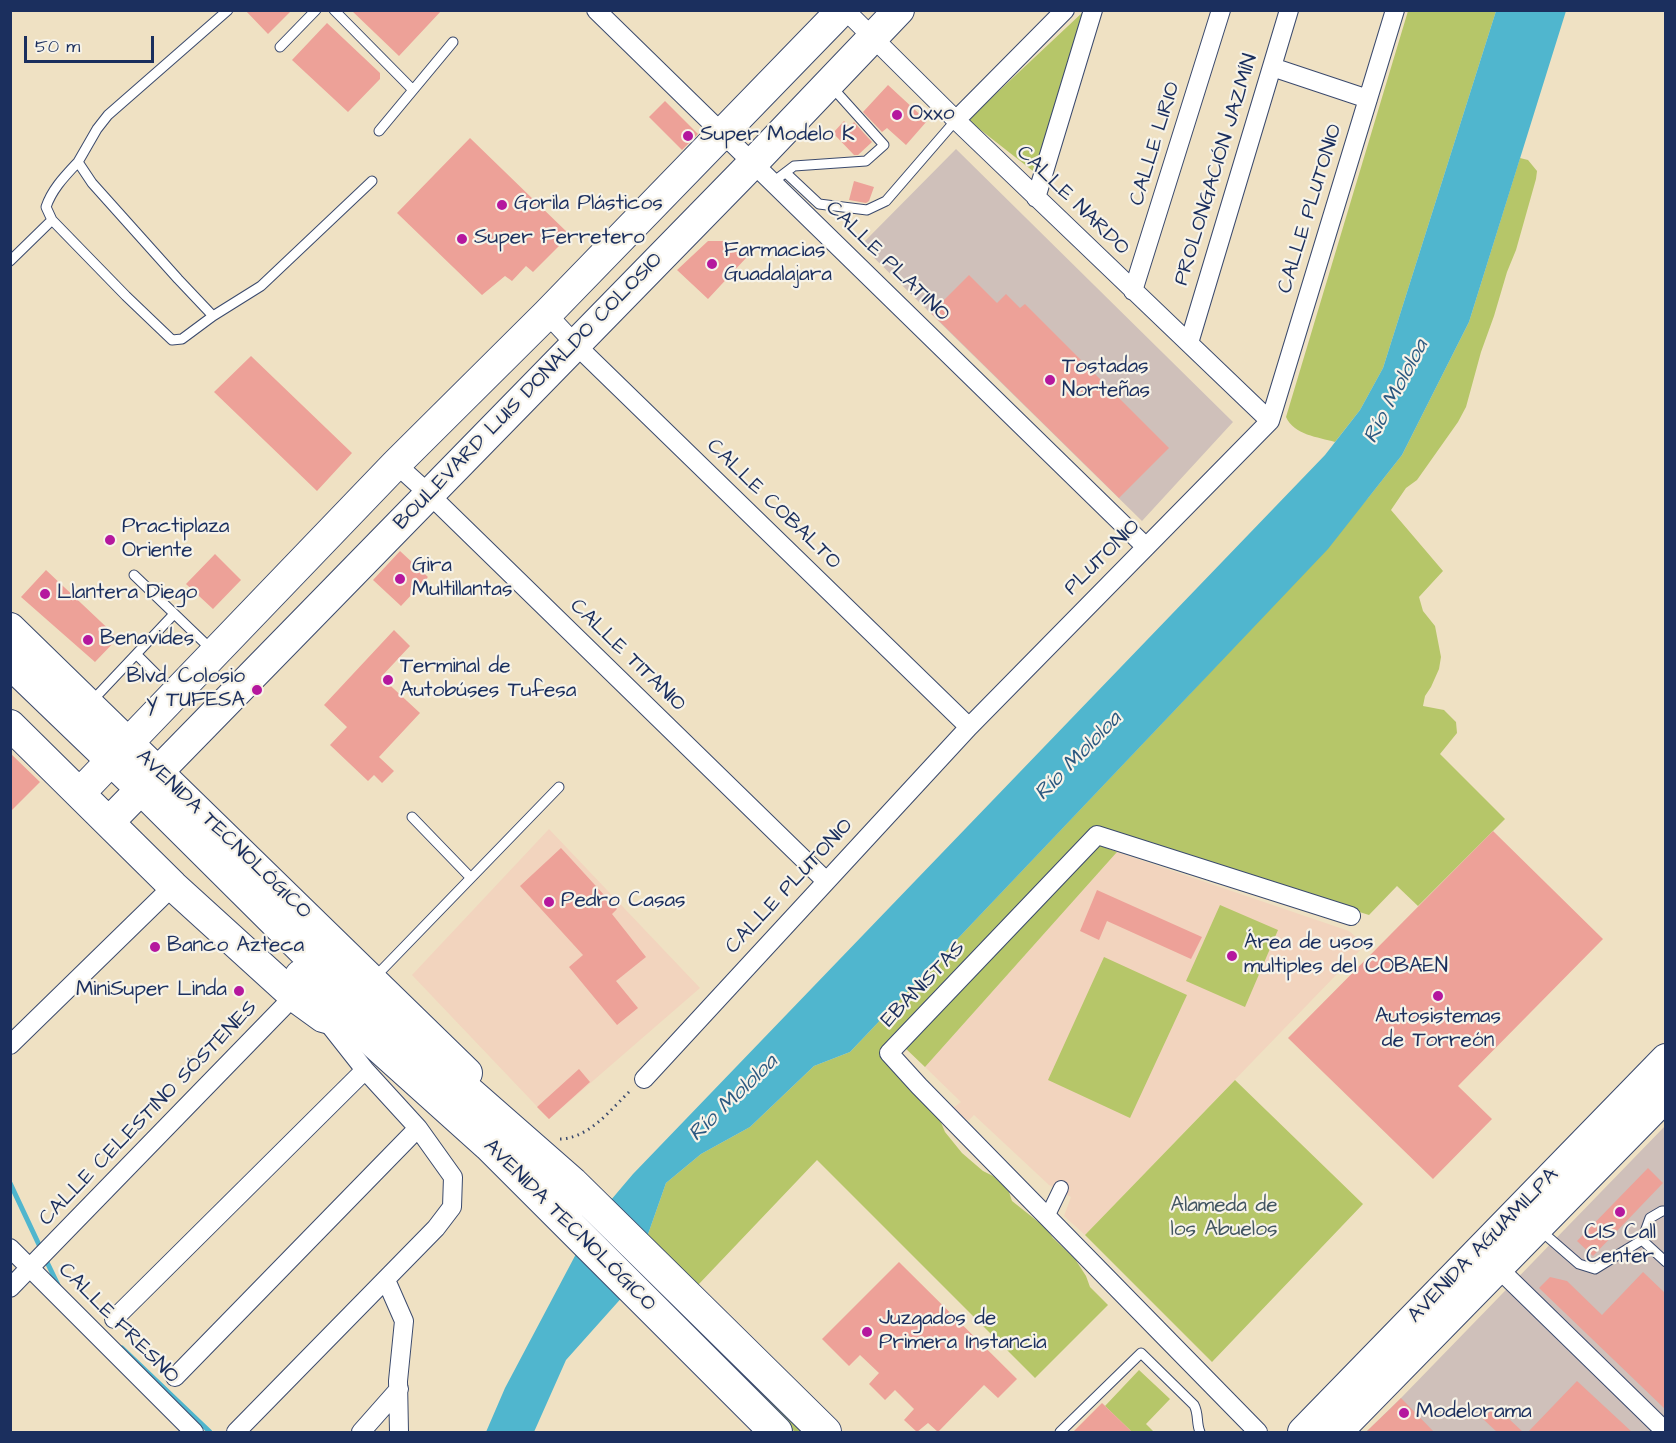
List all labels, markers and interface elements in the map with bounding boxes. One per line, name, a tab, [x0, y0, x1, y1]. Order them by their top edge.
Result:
scale bar	[27, 24, 158, 62]
text: 50 m	[35, 34, 80, 59]
street label: PROLONGACIÓN JAZMÍN	[1170, 51, 1264, 289]
street label: CALLE LIRIO	[1125, 79, 1187, 209]
place label: Oxxo	[909, 102, 955, 128]
marker: Oxxo	[890, 108, 904, 122]
street label: CALLE PLUTONIO	[1273, 121, 1349, 297]
place label: Super Modelo K	[700, 123, 855, 149]
marker: Super Modelo K	[681, 129, 695, 143]
street label: CALLE NARDO	[1010, 141, 1134, 261]
place label: Gorila Plásticos	[514, 192, 663, 218]
street label: CALLE PLATINO	[820, 196, 954, 328]
marker: Gorila Plásticos	[495, 198, 509, 212]
place label: Super Ferretero	[474, 226, 645, 252]
marker: Super Ferretero	[455, 232, 469, 246]
place label: Farmacias Guadalajara	[724, 239, 832, 289]
street label: BOULEVARD LUIS DONALDO COLOSIO	[389, 248, 669, 536]
marker: Farmacias Guadalajara	[705, 257, 719, 271]
water label: Río Mololoa	[1359, 336, 1435, 448]
place label: Tostadas Norteñas	[1062, 355, 1150, 405]
marker: Tostadas Norteñas	[1043, 373, 1057, 387]
street label: CALLE COBALTO	[700, 434, 846, 576]
place label: Practiplaza Oriente	[122, 515, 229, 565]
street label: PLUTONIO	[1060, 515, 1146, 601]
marker: Practiplaza Oriente	[103, 533, 117, 547]
place label: Gira Multillantas	[412, 554, 513, 604]
marker: Gira Multillantas	[393, 572, 407, 586]
place label: Llantera Diego	[57, 581, 197, 607]
marker: Llantera Diego	[38, 587, 52, 601]
street label: CALLE TITANIO	[564, 594, 690, 718]
place label: Benavides	[100, 627, 194, 653]
marker: Benavides	[81, 633, 95, 647]
place label: Terminal de Autobúses Tufesa	[400, 655, 577, 705]
place label: Blvd. Colosio y TUFESA	[126, 665, 245, 715]
marker: Terminal de Autobúses Tufesa	[381, 673, 395, 687]
marker: Blvd. Colosio y TUFESA	[250, 683, 264, 697]
water label: Río Mololoa	[1030, 707, 1128, 807]
street label: AVENIDA TECNOLÓGICO	[130, 745, 316, 925]
street label: CALLE PLUTONIO	[721, 814, 859, 960]
place label: Pedro Casas	[561, 889, 686, 915]
marker: Pedro Casas	[542, 895, 556, 909]
place label: Área de usos multiples del COBAEN	[1244, 931, 1448, 981]
place label: Banco Azteca	[167, 934, 304, 960]
street label: EBANISTAS	[876, 936, 972, 1034]
marker: Banco Azteca	[148, 940, 162, 954]
marker: Área de usos multiples del COBAEN	[1225, 949, 1239, 963]
place label: MiniSuper Linda	[76, 978, 227, 1004]
marker: MiniSuper Linda	[232, 984, 246, 998]
marker: Autosistemas de Torreón	[1431, 989, 1445, 1003]
street label: CALLE CELESTINO SÓSTENES	[35, 996, 263, 1232]
place label: Autosistemas de Torreón	[1375, 1005, 1501, 1055]
water label: Río Mololoa	[684, 1050, 784, 1148]
street label: AVENIDA TECNOLÓGICO	[477, 1134, 661, 1318]
street label: AVENIDA AGUAMILPA	[1403, 1163, 1565, 1329]
park label: Alameda de los Abuelos	[1170, 1194, 1278, 1244]
marker: CIS Call Center	[1613, 1205, 1627, 1219]
place label: CIS Call Center	[1584, 1221, 1656, 1271]
street label: CALLE FRESNO	[52, 1258, 184, 1390]
place label: Juzgados de Primera Instancia	[879, 1307, 1047, 1357]
marker: Juzgados de Primera Instancia	[860, 1325, 874, 1339]
place label: Modelorama	[1416, 1400, 1532, 1426]
marker: Modelorama	[1397, 1406, 1411, 1420]

